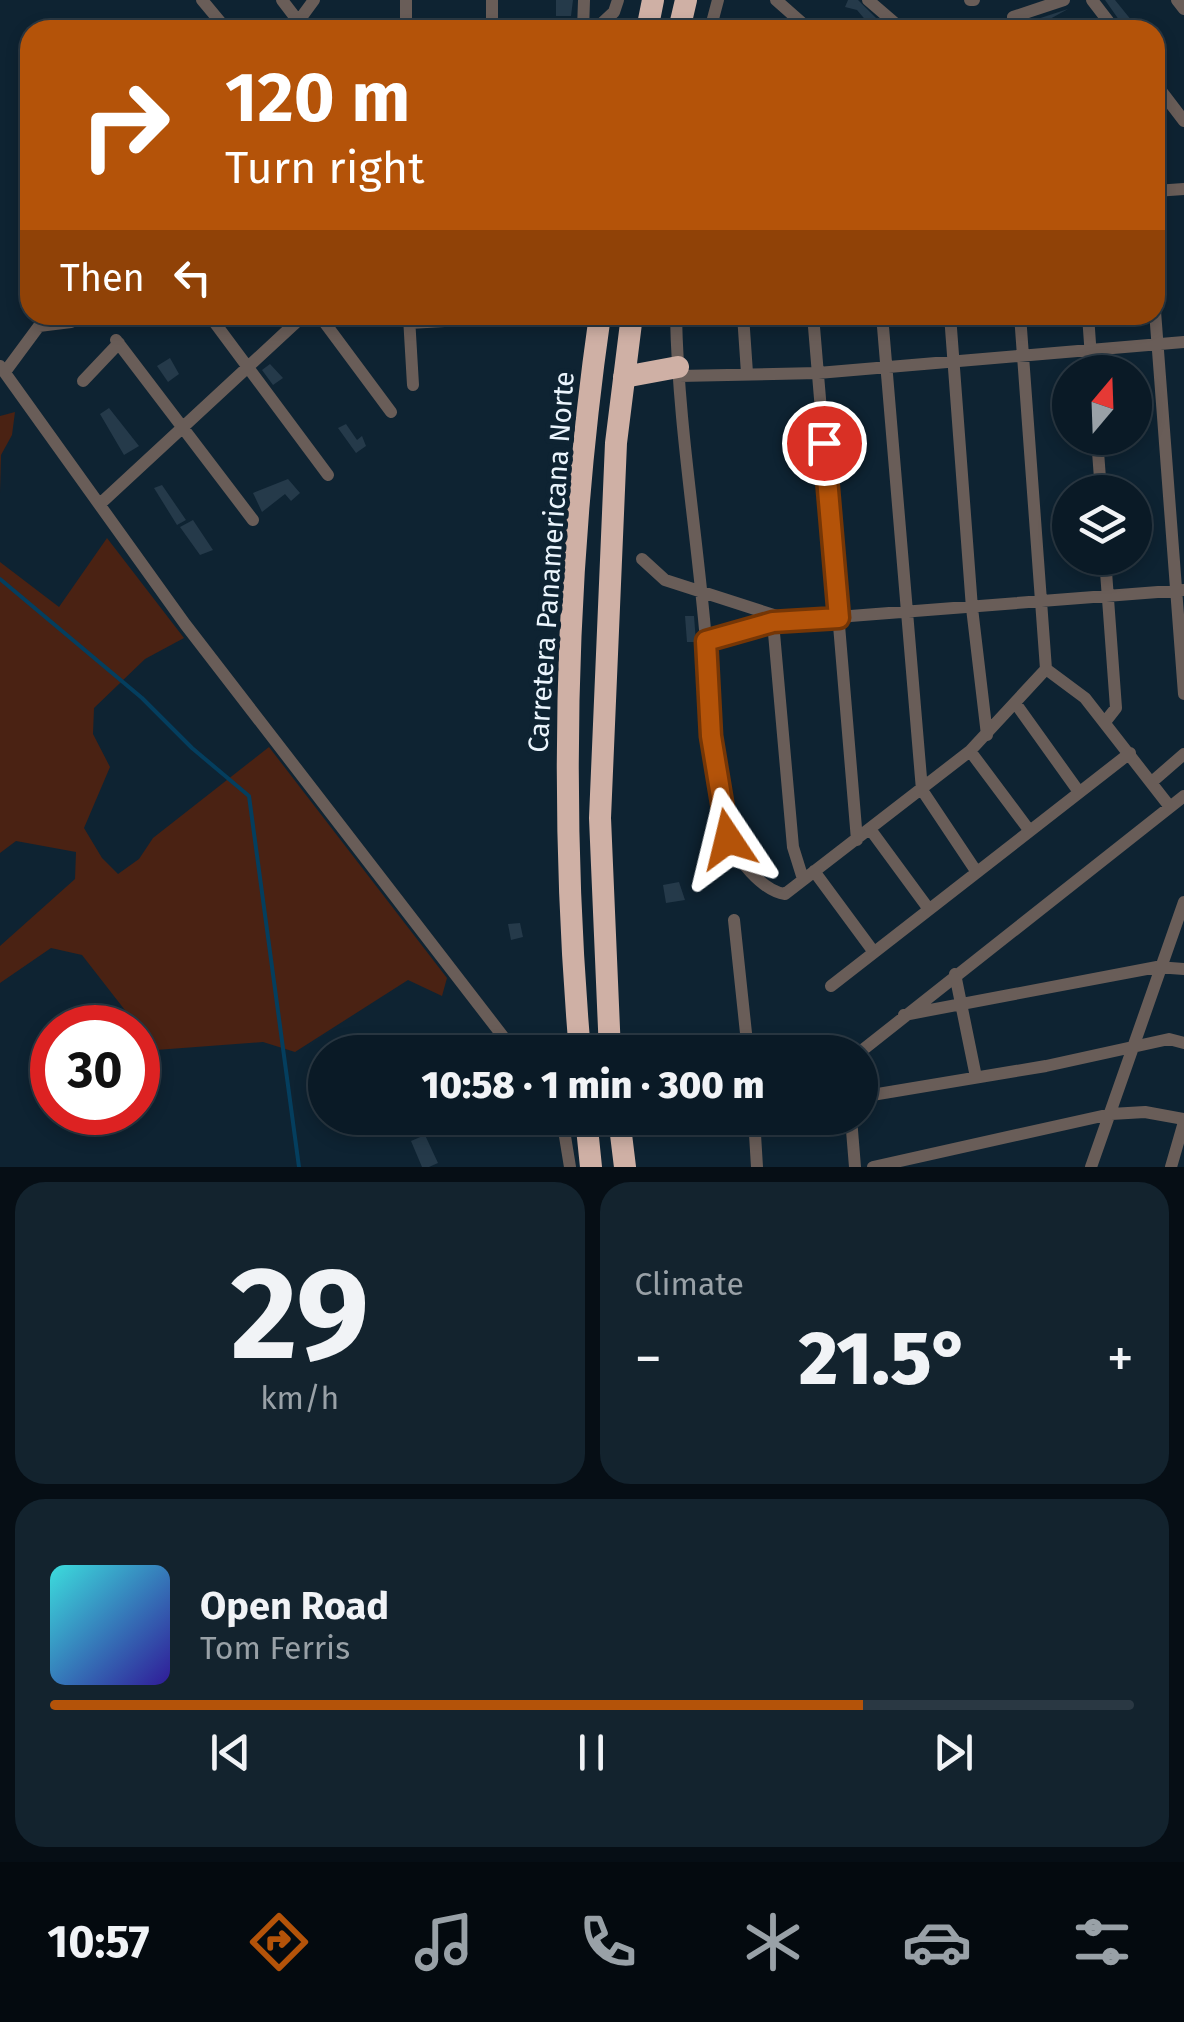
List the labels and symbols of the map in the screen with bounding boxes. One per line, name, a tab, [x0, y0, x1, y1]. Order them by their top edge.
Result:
north arrow	[1052, 355, 1152, 455]
street label: Carretera Panamericana Norte	[521, 370, 581, 754]
pin	[782, 401, 867, 486]
position arrow	[676, 787, 780, 891]
speed limit sign: 30	[30, 1005, 160, 1135]

